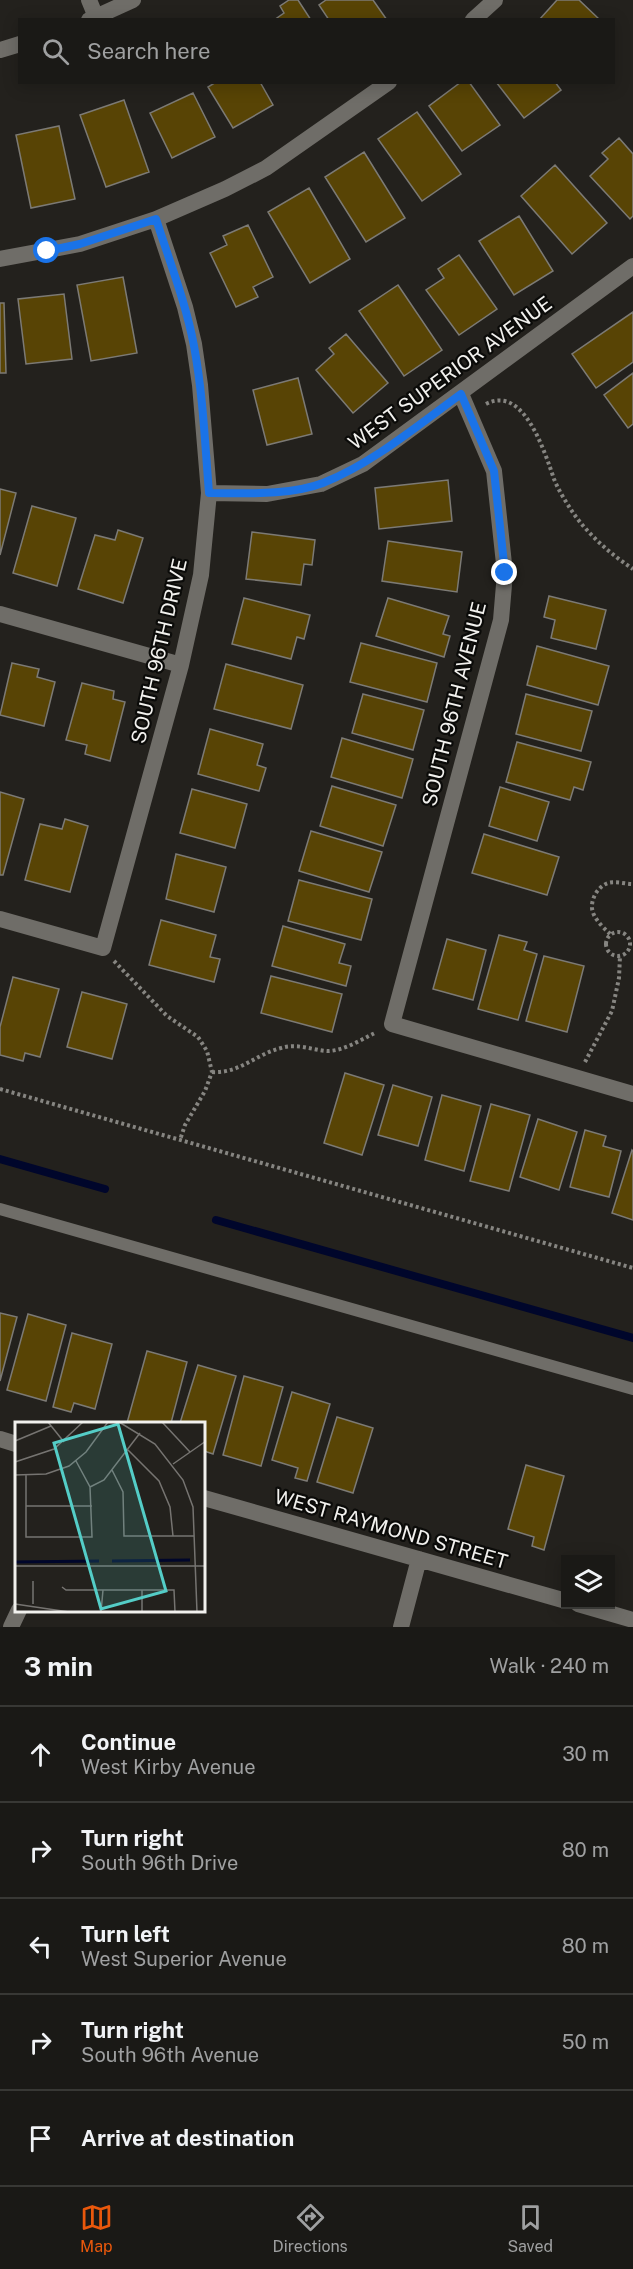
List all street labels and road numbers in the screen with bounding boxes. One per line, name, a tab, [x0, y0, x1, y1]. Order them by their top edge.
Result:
street label: WEST SUPERIOR AVENUE	[344, 291, 556, 455]
street label: SOUTH 96TH DRIVE	[126, 556, 192, 746]
street label: SOUTH 96TH AVENUE	[417, 599, 491, 809]
street label: WEST RAYMOND STREET	[272, 1484, 511, 1574]

